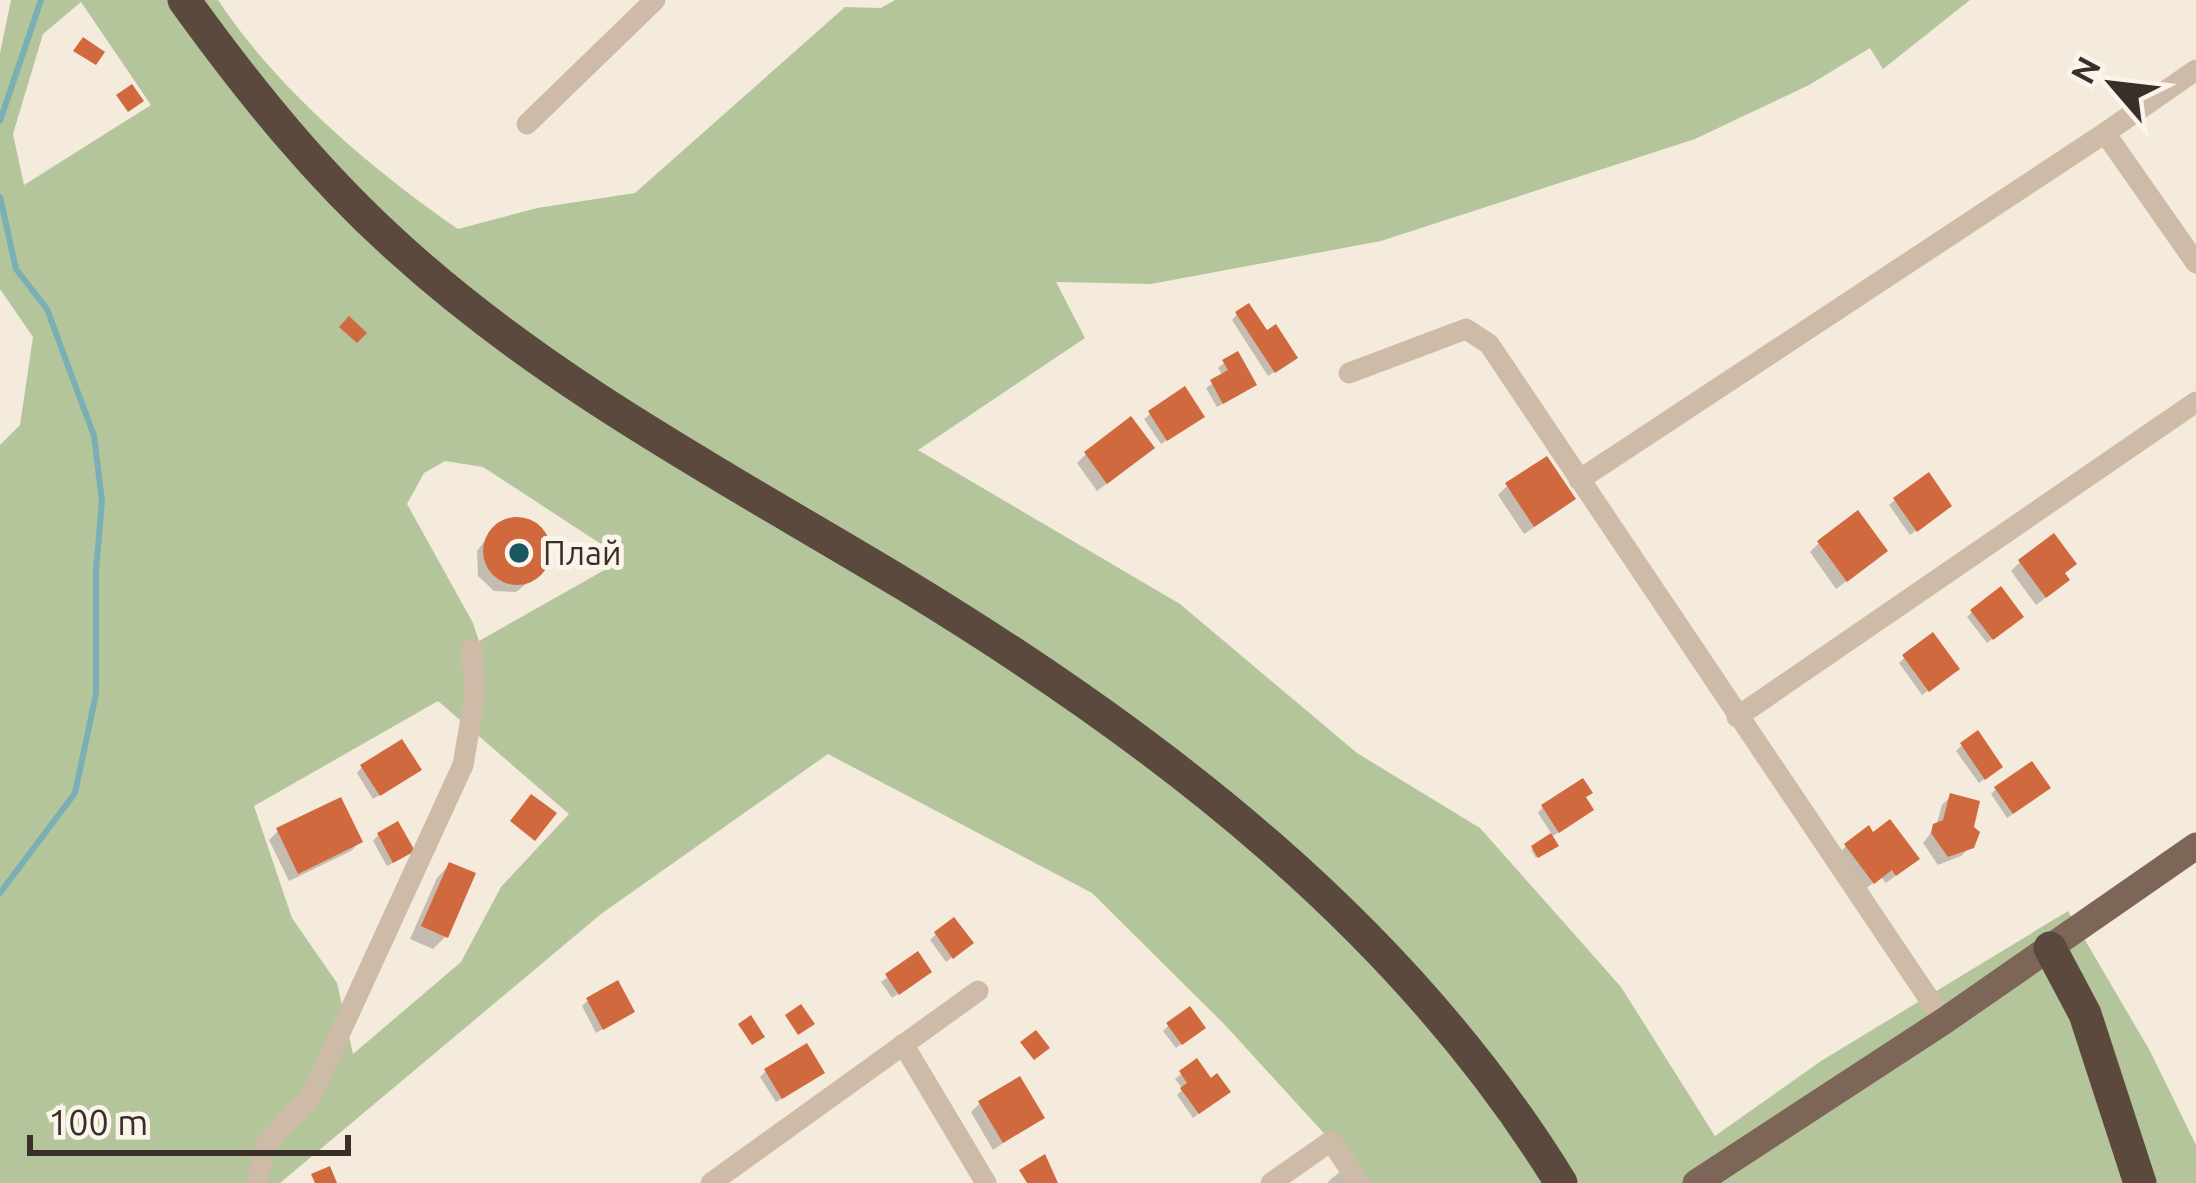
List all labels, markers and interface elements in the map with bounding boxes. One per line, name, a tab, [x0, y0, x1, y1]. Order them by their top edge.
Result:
north arrow	[2052, 24, 2172, 144]
text: N	[2063, 50, 2107, 89]
place label: Плай	[543, 534, 622, 571]
marker: Плай	[506, 540, 532, 566]
scale bar	[30, 1081, 348, 1155]
text: 100 m	[48, 1101, 148, 1142]

